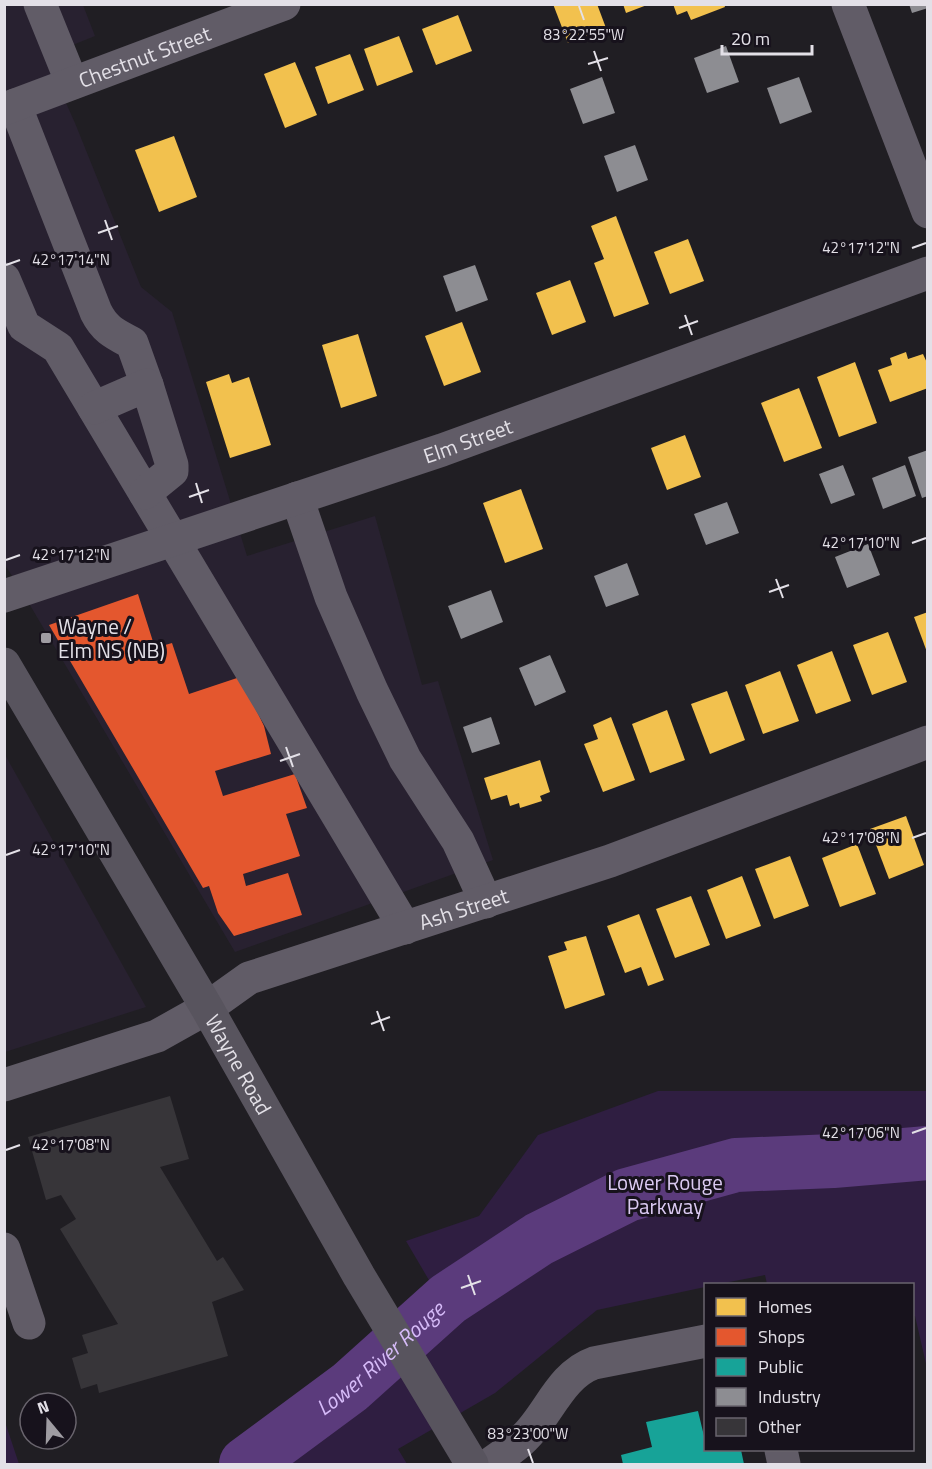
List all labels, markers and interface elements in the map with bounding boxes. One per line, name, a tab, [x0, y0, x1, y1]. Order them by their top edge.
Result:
street label: Chestnut Street	[74, 17, 216, 96]
scale bar	[722, 18, 812, 56]
text: 83°22'55"W	[544, 23, 624, 46]
text: 20 m	[731, 25, 770, 52]
text: 42°17'12"N	[822, 236, 900, 259]
text: 42°17'14"N	[32, 248, 110, 271]
street label: Elm Street	[419, 410, 517, 471]
text: 42°17'10"N	[822, 531, 900, 554]
text: 42°17'12"N	[32, 543, 110, 566]
place label: Wayne / Elm NS (NB)	[58, 610, 165, 666]
marker: Wayne / Elm NS (NB)	[39, 631, 53, 645]
text: 42°17'08"N	[822, 826, 900, 849]
text: 42°17'10"N	[32, 838, 110, 861]
street label: Ash Street	[415, 879, 513, 938]
street label: Wayne Road	[198, 1008, 280, 1120]
text: 42°17'06"N	[822, 1121, 900, 1144]
text: 42°17'08"N	[32, 1133, 110, 1156]
park label: Lower Rouge Parkway	[607, 1166, 723, 1222]
legend	[704, 1283, 914, 1451]
water label: Lower River Rouge	[309, 1292, 454, 1424]
text: Homes	[758, 1293, 812, 1320]
text: Shops	[758, 1323, 805, 1350]
text: Public	[758, 1353, 804, 1380]
text: Industry	[758, 1383, 821, 1410]
north arrow	[18, 1391, 78, 1451]
text: N	[34, 1394, 52, 1420]
text: Other	[758, 1413, 801, 1440]
text: 83°23'00"W	[488, 1422, 568, 1445]

